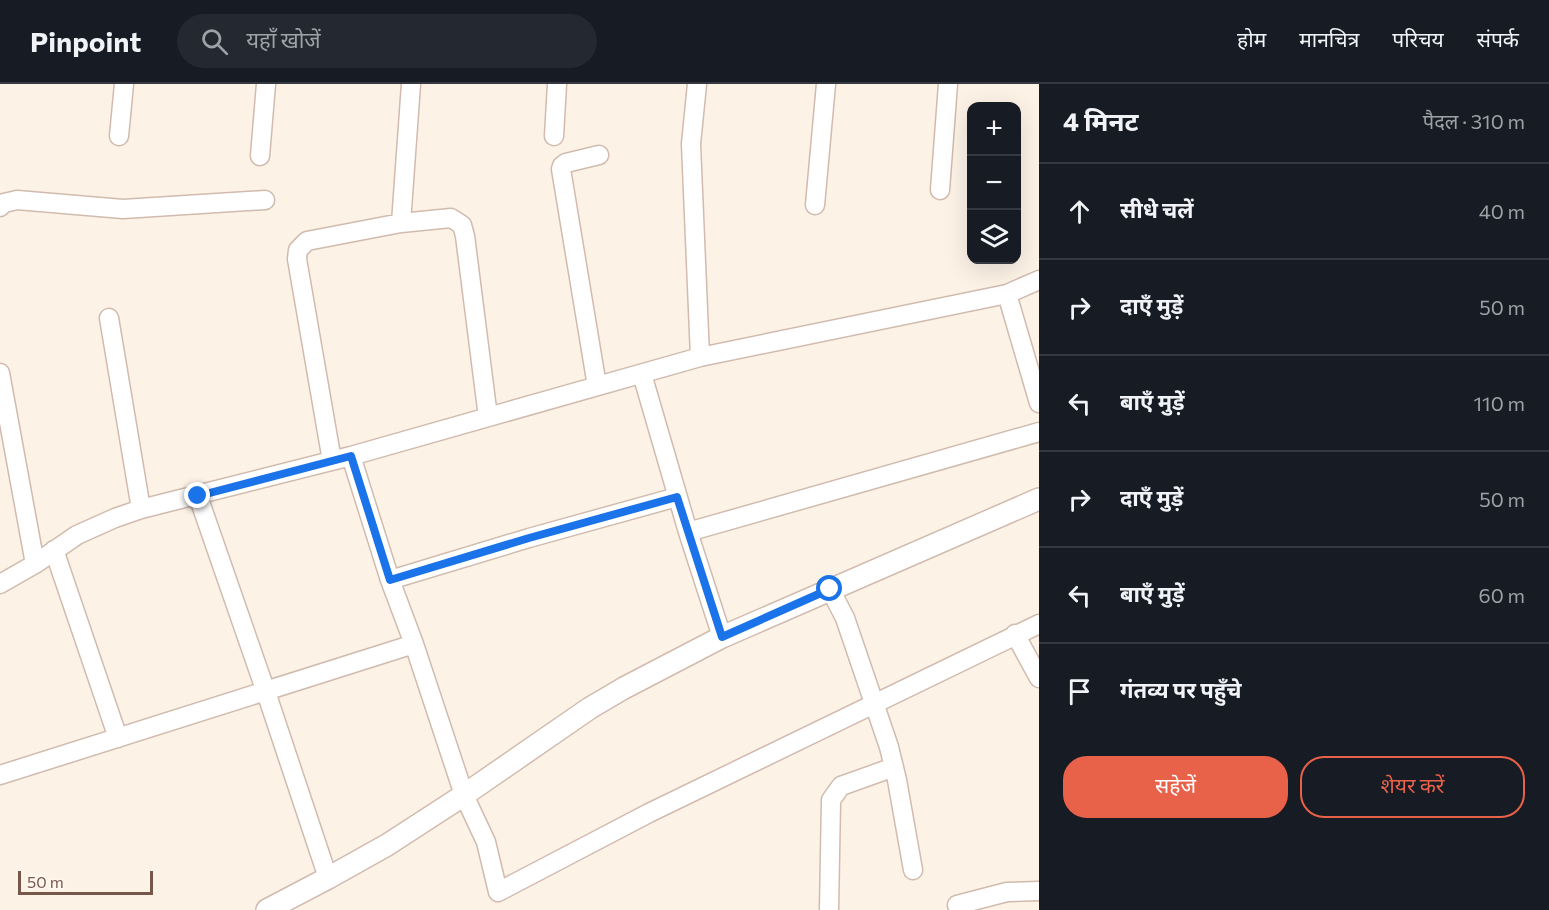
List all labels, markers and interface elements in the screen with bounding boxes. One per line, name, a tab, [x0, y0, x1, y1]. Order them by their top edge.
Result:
search box	[177, 14, 597, 68]
text: Pinpoint	[30, 24, 141, 58]
icon: search	[198, 25, 231, 58]
text: यहाँ खोजें	[246, 26, 321, 53]
text: होम	[1237, 26, 1266, 51]
text: मानचित्र	[1299, 26, 1359, 51]
text: परिचय	[1392, 26, 1444, 51]
text: संपर्क	[1477, 26, 1519, 51]
map controls	[967, 102, 1021, 264]
button: +	[967, 102, 1021, 156]
text: 4 मिनट	[1063, 105, 1139, 136]
text: पैदल · 310 m	[1423, 109, 1525, 133]
button: −	[967, 156, 1021, 210]
icon: ahead	[1063, 195, 1096, 228]
text: सीधे चलें	[1120, 196, 1194, 223]
text: 40 m	[1479, 199, 1525, 223]
button: layers	[967, 210, 1021, 264]
icon: right	[1063, 291, 1096, 324]
text: दाएँ मुड़ें	[1120, 292, 1183, 319]
text: 50 m	[1479, 295, 1525, 319]
icon: left	[1063, 387, 1096, 420]
text: बाएँ मुड़ें	[1120, 388, 1185, 415]
text: 110 m	[1474, 391, 1525, 415]
route end	[184, 482, 210, 508]
icon: right	[1063, 483, 1096, 516]
text: दाएँ मुड़ें	[1120, 484, 1183, 511]
text: 50 m	[1479, 487, 1525, 511]
route start	[816, 575, 842, 601]
icon: left	[1063, 579, 1096, 612]
text: बाएँ मुड़ें	[1120, 580, 1185, 607]
text: 60 m	[1479, 583, 1525, 607]
icon: arrive	[1063, 675, 1096, 708]
text: गंतव्य पर पहुँचे	[1120, 676, 1242, 703]
button: सहेजें	[1063, 756, 1288, 818]
button: शेयर करें	[1300, 756, 1525, 818]
scale bar	[18, 868, 153, 896]
text: 50 m	[27, 872, 64, 891]

